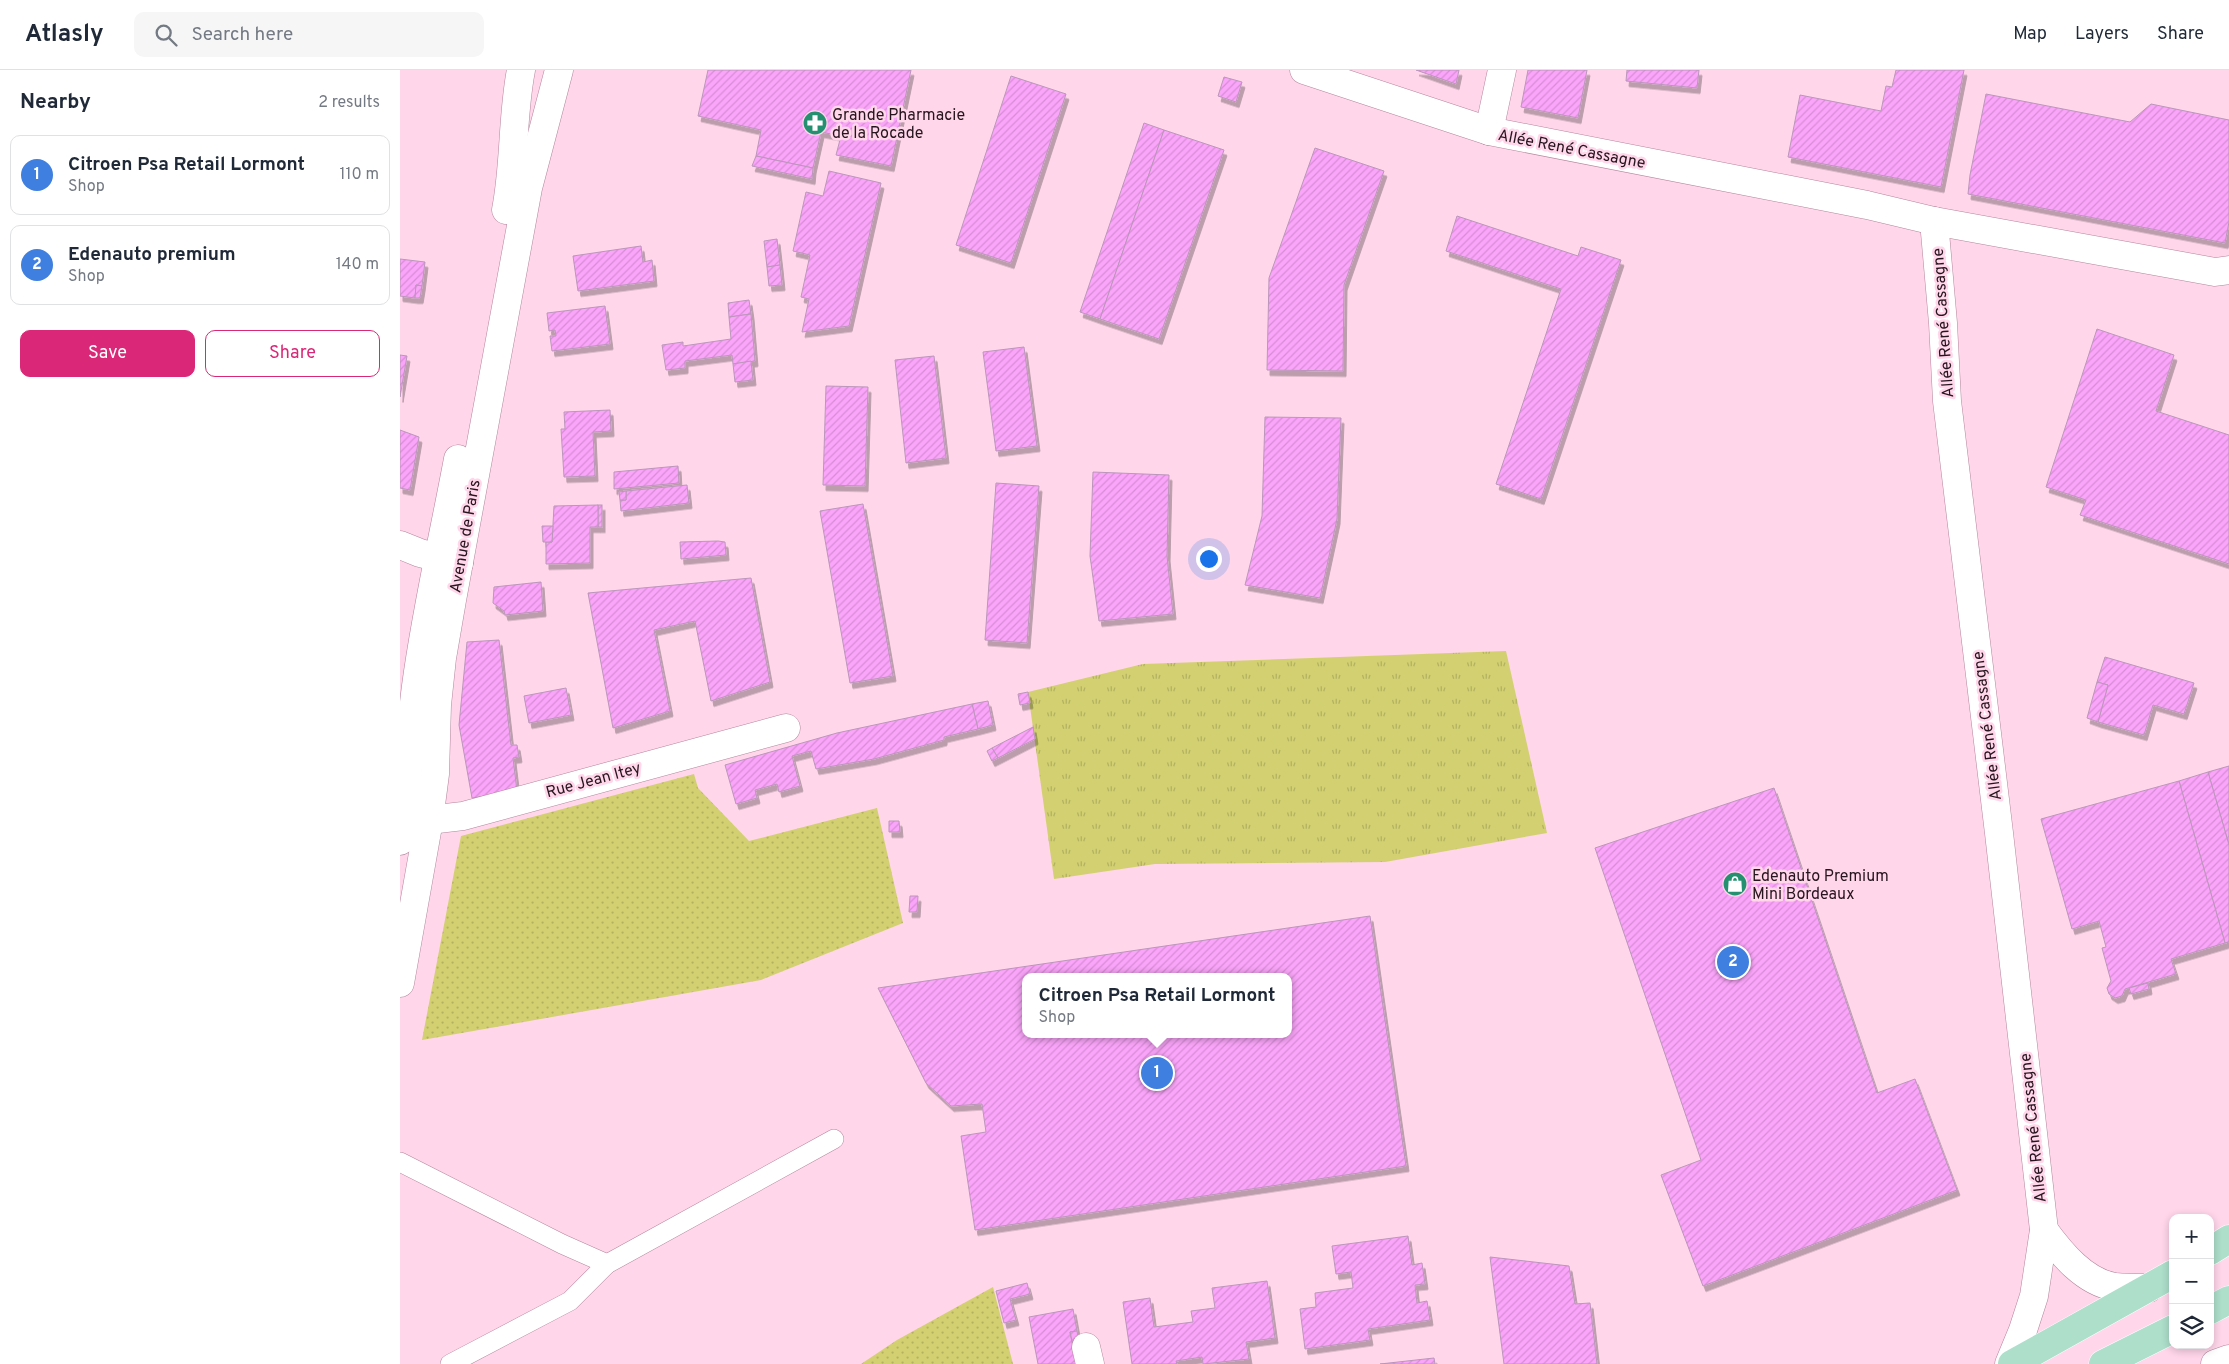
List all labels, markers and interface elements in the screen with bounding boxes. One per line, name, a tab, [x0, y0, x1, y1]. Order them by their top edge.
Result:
search box	[134, 12, 484, 57]
text: Atlasly	[25, 20, 104, 50]
icon: search	[152, 21, 180, 49]
text: Search here	[192, 23, 293, 47]
text: Map	[2013, 23, 2047, 46]
text: Layers	[2075, 23, 2129, 46]
text: Share	[2157, 23, 2204, 46]
text: Nearby	[20, 89, 91, 116]
text: 2 results	[318, 93, 380, 113]
place label: Grande Pharmacie de la Rocade	[832, 106, 965, 144]
pharmacy icon: Grande Pharmacie de la Rocade	[802, 110, 828, 136]
street label: Allée René Cassagne	[1496, 126, 1647, 174]
text: Citroen Psa Retail Lormont	[68, 153, 305, 177]
text: 1	[34, 165, 40, 185]
text: 110 m	[339, 165, 379, 185]
text: Shop	[68, 177, 105, 197]
text: Edenauto premium	[68, 243, 236, 267]
street label: Allée René Cassagne	[1929, 247, 1959, 398]
text: 2	[32, 255, 42, 275]
text: 140 m	[336, 255, 379, 275]
text: Shop	[68, 267, 105, 287]
button: Save	[20, 330, 195, 377]
button: Share	[205, 330, 380, 377]
street label: Avenue de Paris	[446, 478, 486, 595]
your location	[1196, 546, 1222, 572]
street label: Allée René Cassagne	[1969, 650, 2007, 801]
street label: Rue Jean Itey	[544, 759, 643, 803]
place label: Edenauto Premium Mini Bordeaux	[1752, 867, 1889, 905]
shop icon: Edenauto Premium Mini Bordeaux	[1722, 871, 1748, 897]
pin: 2	[1717, 943, 1749, 981]
popup	[1022, 973, 1292, 1038]
text: Citroen Psa Retail Lormont	[1039, 984, 1275, 1008]
text: Shop	[1039, 1008, 1075, 1028]
street label: Allée René Cassagne	[2016, 1052, 2052, 1203]
pin: 1	[1141, 1054, 1173, 1092]
map controls	[2169, 1214, 2214, 1349]
button: +	[2169, 1214, 2214, 1259]
button: −	[2169, 1259, 2214, 1304]
button: layers	[2169, 1304, 2214, 1349]

